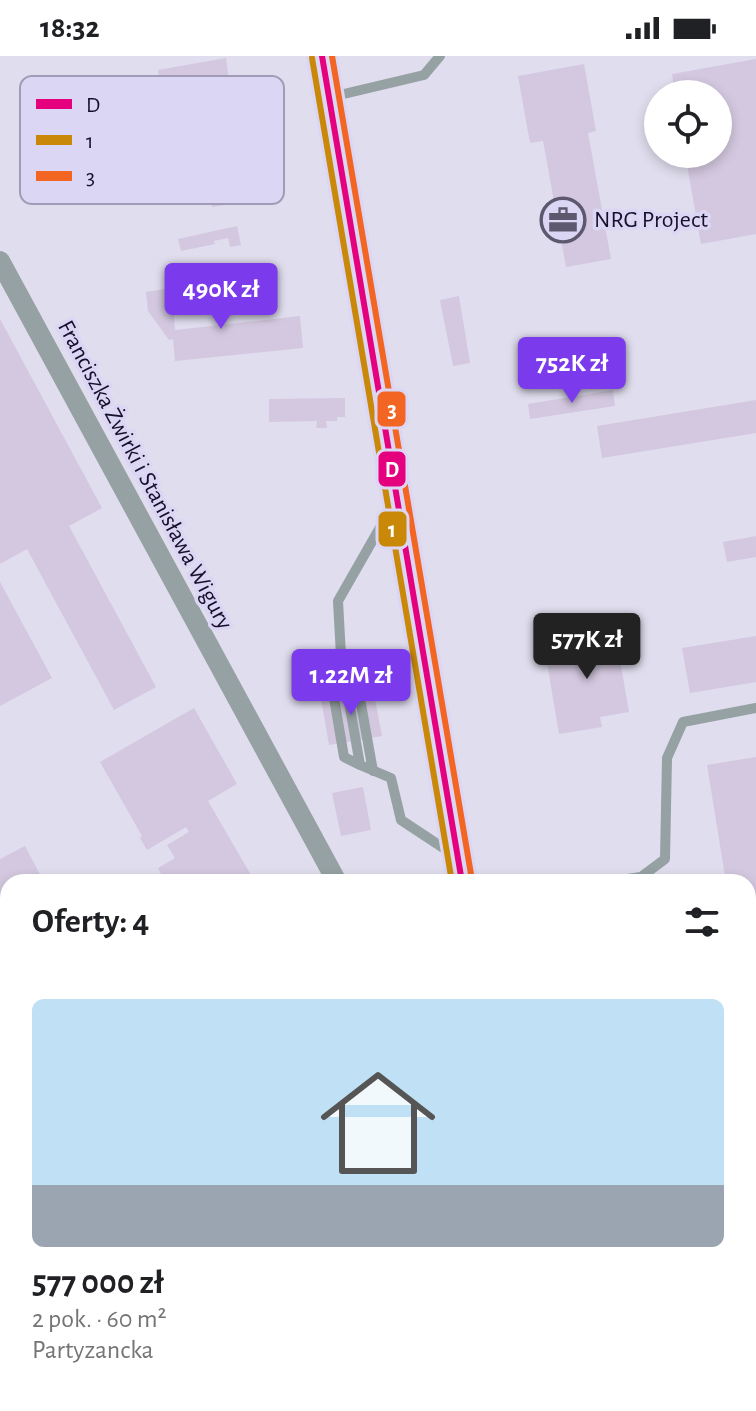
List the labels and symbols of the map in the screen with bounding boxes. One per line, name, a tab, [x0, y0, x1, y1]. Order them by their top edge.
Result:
legend	[20, 76, 284, 204]
text: D	[86, 94, 100, 116]
text: 1	[86, 130, 94, 152]
text: 3	[86, 166, 95, 188]
office icon: NRG Project	[539, 196, 587, 244]
place label: NRG Project	[594, 208, 708, 232]
pin: 490K zł	[147, 263, 295, 331]
street label: Franciszka Żwirki i Stanisława Wigury	[53, 316, 238, 633]
pin: 752K zł	[498, 337, 646, 405]
line badge: 3	[376, 390, 407, 428]
text: 3	[387, 399, 397, 421]
line badge: D	[377, 450, 407, 488]
text: D	[385, 459, 399, 481]
line badge: 1	[377, 510, 408, 548]
text: 1	[388, 519, 396, 541]
pin: 577K zł	[513, 613, 661, 681]
pin: 1.22M zł	[268, 649, 434, 717]

